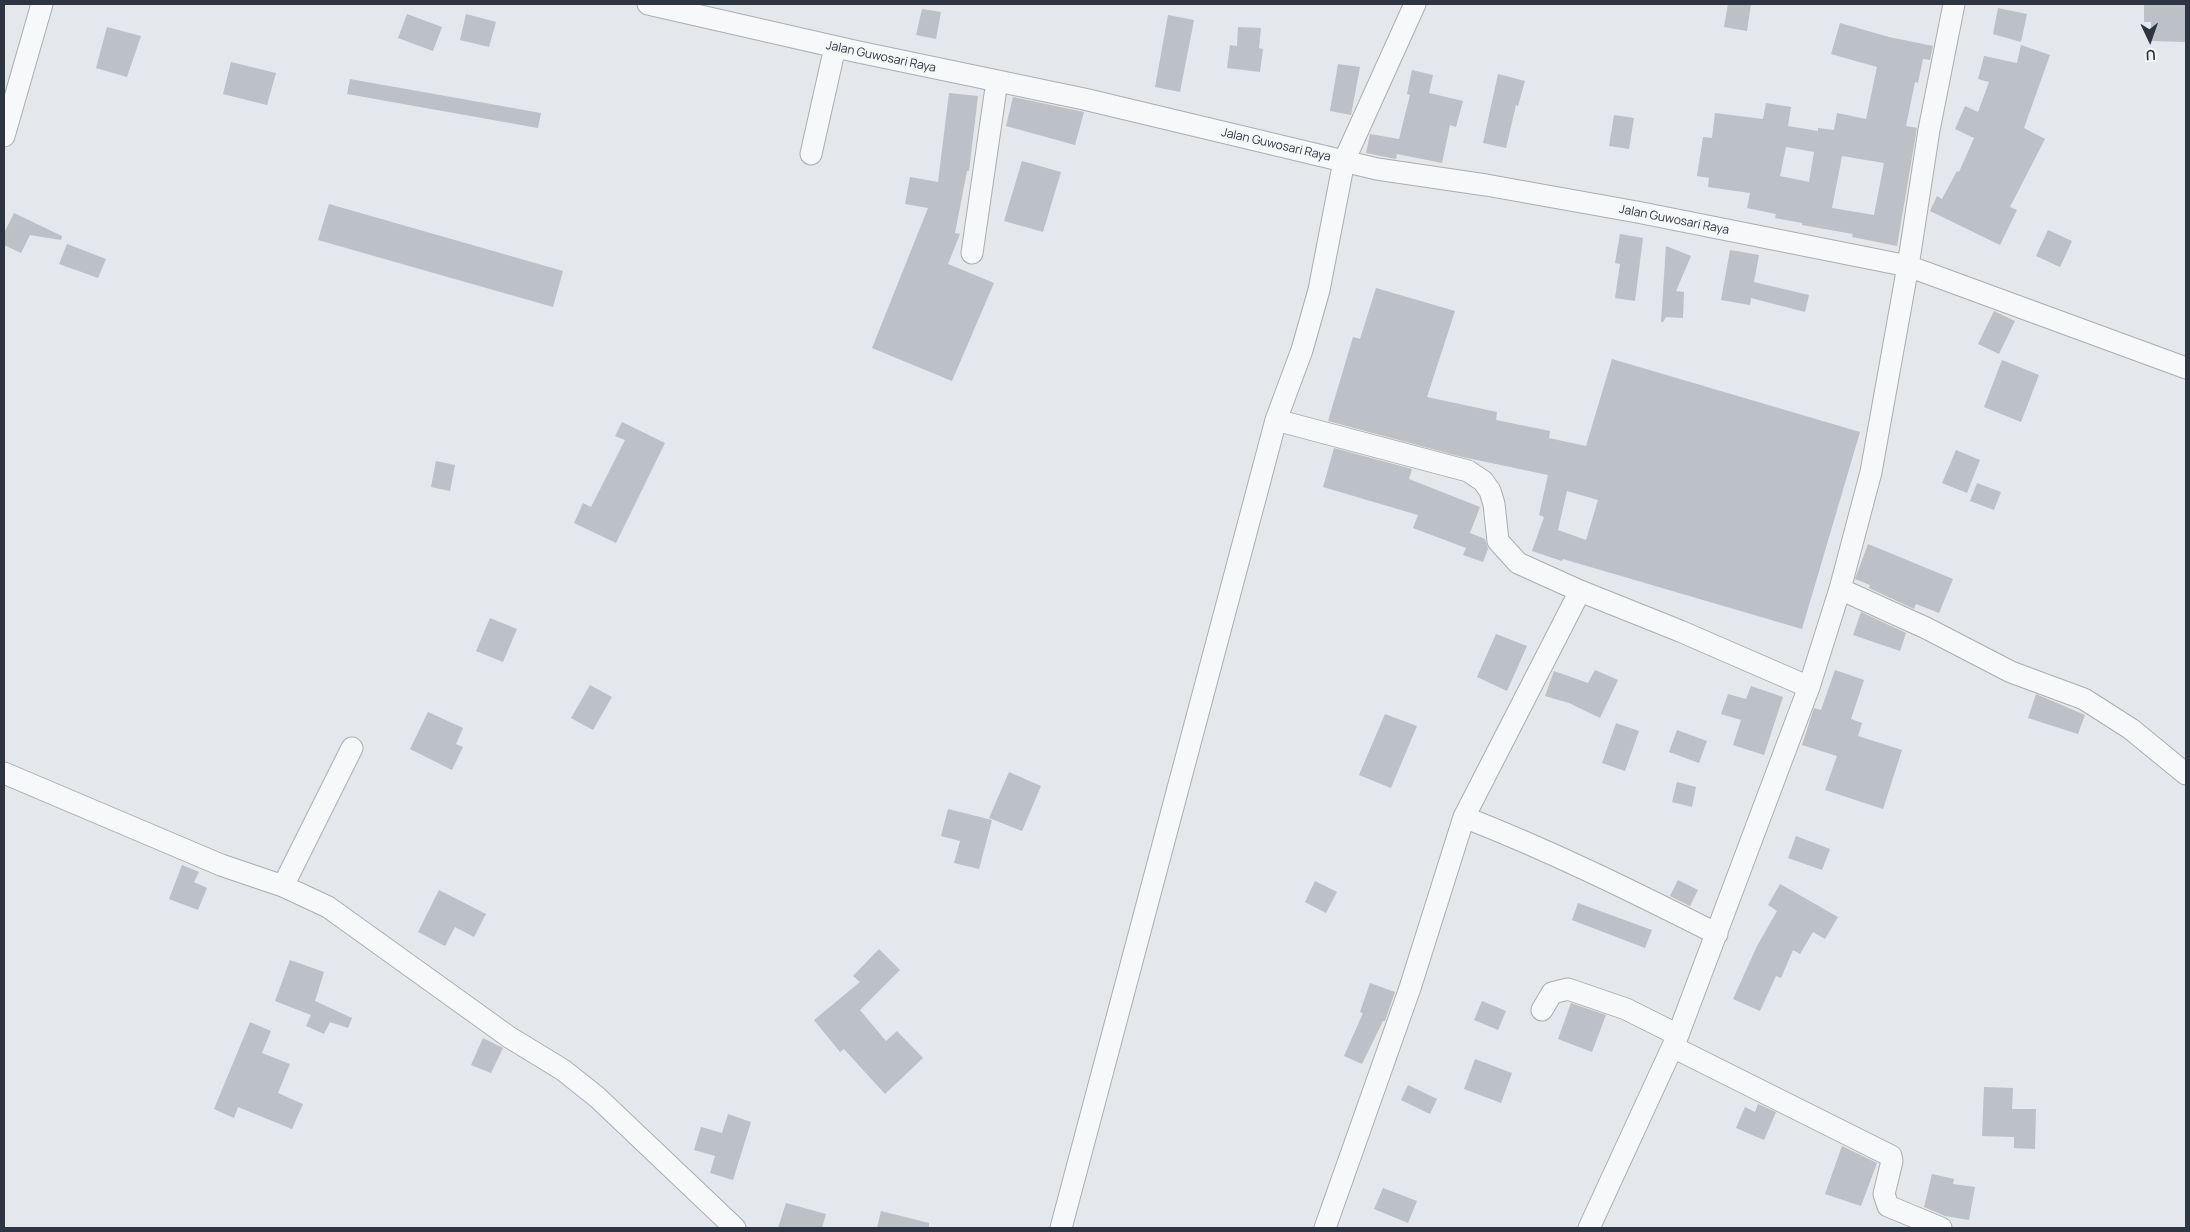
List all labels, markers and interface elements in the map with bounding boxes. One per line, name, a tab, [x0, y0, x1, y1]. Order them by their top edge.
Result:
north arrow	[2125, 15, 2175, 65]
street label: Jalan Guwosari Raya	[825, 38, 937, 76]
text: U	[2145, 46, 2156, 65]
street label: Jalan Guwosari Raya	[1220, 125, 1332, 165]
street label: Jalan Guwosari Raya	[1618, 202, 1730, 238]

